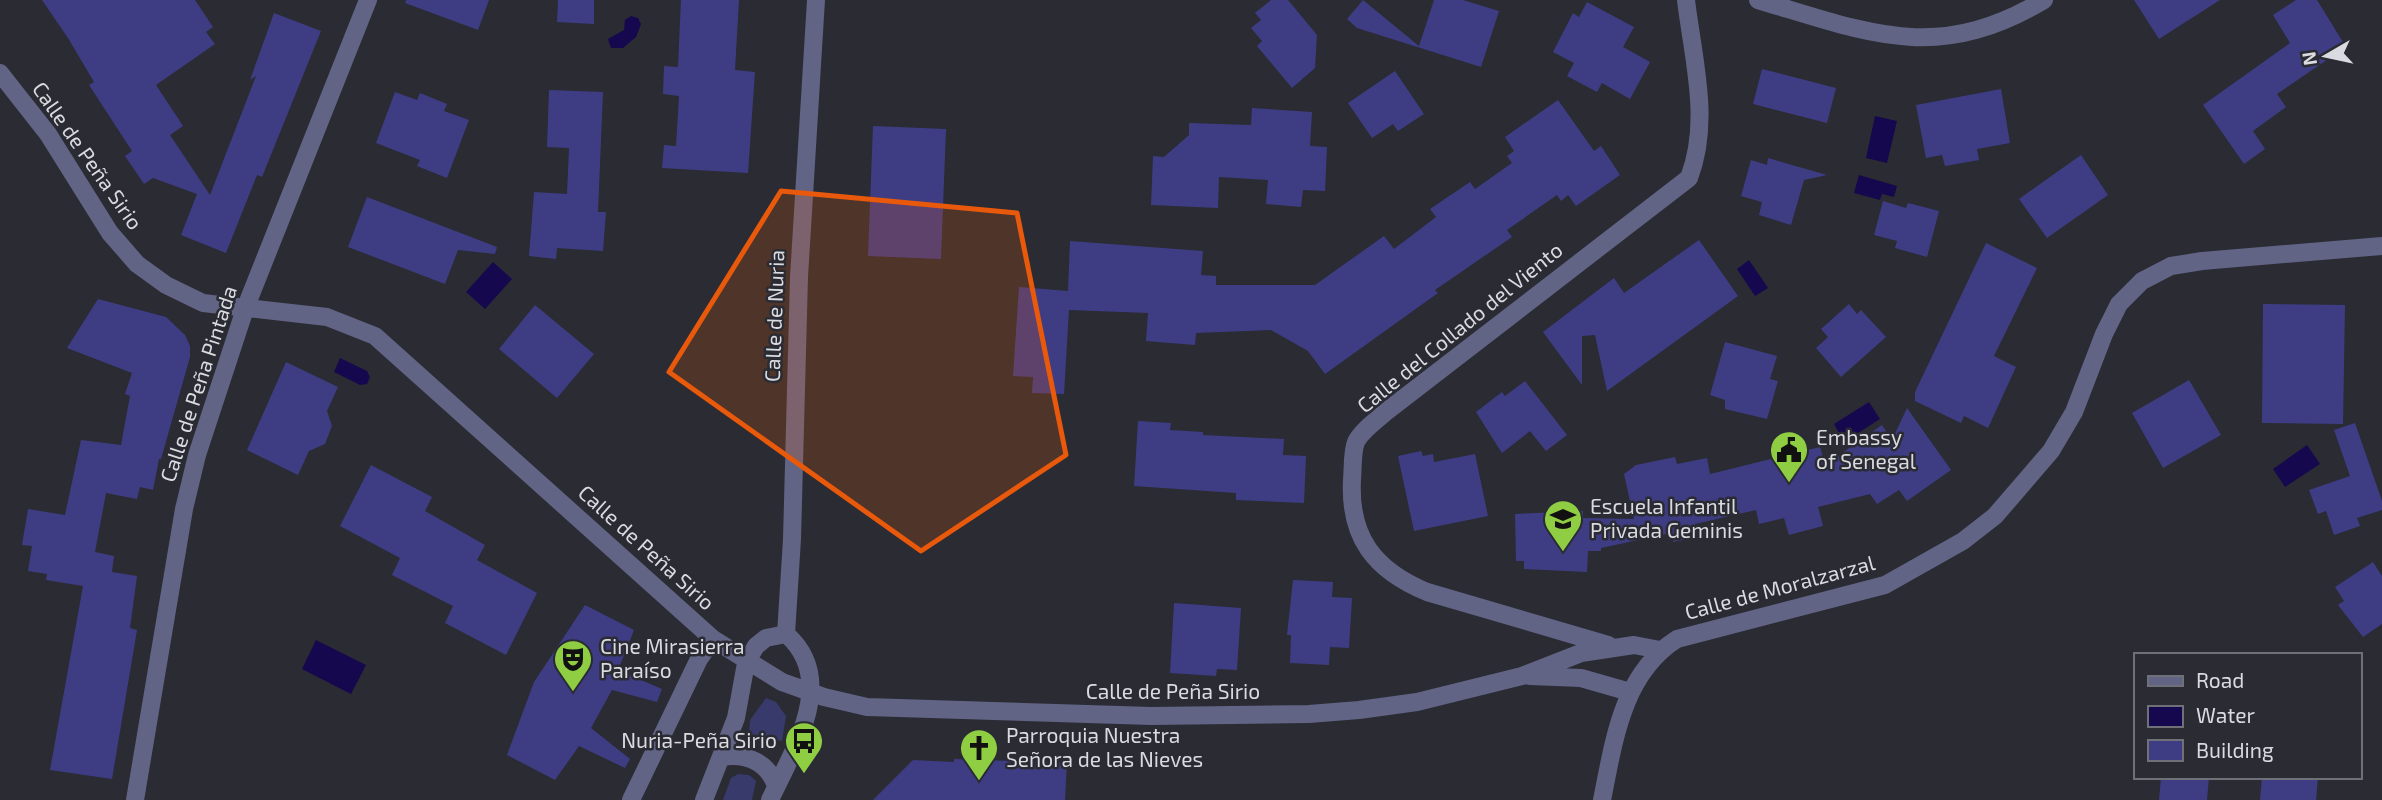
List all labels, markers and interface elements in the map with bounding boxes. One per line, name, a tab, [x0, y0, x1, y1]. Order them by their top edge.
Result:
north arrow	[2291, 21, 2361, 91]
text: N	[2296, 50, 2321, 67]
street label: Calle de Peña Sirio	[28, 77, 148, 234]
street label: Calle del Collado del Viento	[1351, 236, 1567, 417]
street label: Calle de Nuria	[759, 250, 788, 382]
street label: Calle de Peña Pintada	[154, 282, 241, 485]
place label: Embassy of Senegal	[1816, 424, 1917, 473]
public building icon: Embassy of Senegal	[1768, 429, 1810, 484]
street label: Calle de Peña Sirio	[574, 479, 720, 615]
place label: Escuela Infantil Privada Geminis	[1590, 493, 1743, 542]
school or university icon: Escuela Infantil Privada Geminis	[1542, 498, 1584, 553]
street label: Calle de Moralzarzal	[1682, 549, 1878, 624]
place label: Cine Mirasierra Paraíso	[600, 633, 744, 682]
theatre icon: Cine Mirasierra Paraíso	[552, 638, 594, 693]
legend	[2134, 653, 2361, 779]
text: Road	[2196, 667, 2244, 692]
street label: Calle de Peña Sirio	[1086, 678, 1260, 703]
text: Water	[2196, 702, 2255, 727]
bus stop icon: Nuria-Peña Sirio	[783, 720, 825, 775]
place label: Parroquia Nuestra Señora de las Nieves	[1006, 722, 1203, 771]
place label: Nuria-Peña Sirio	[621, 727, 777, 752]
church icon: Parroquia Nuestra Señora de las Nieves	[958, 727, 1000, 782]
text: Building	[2196, 737, 2274, 762]

